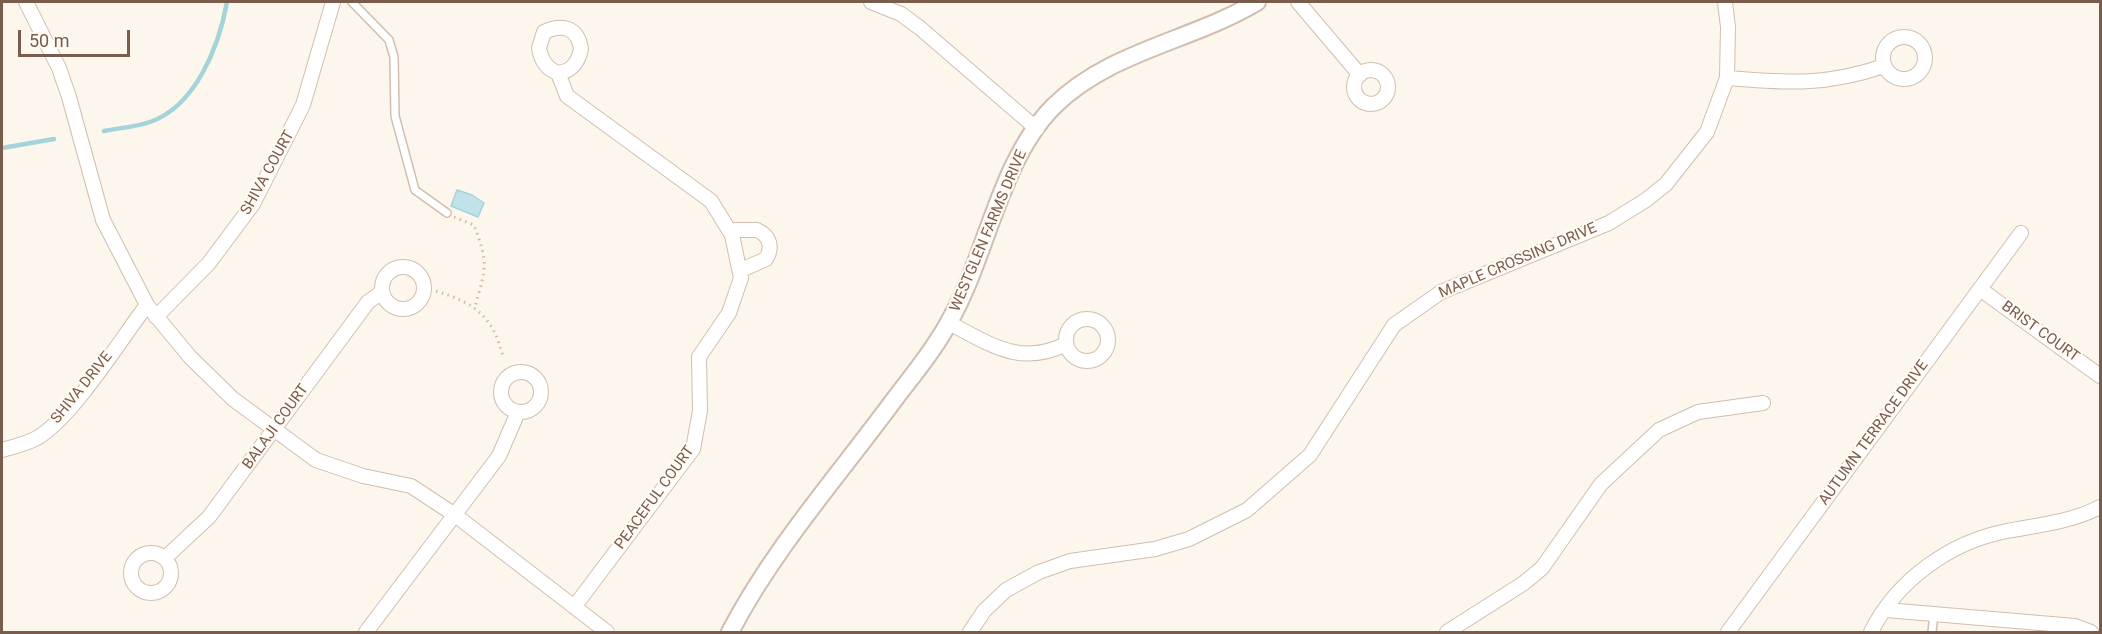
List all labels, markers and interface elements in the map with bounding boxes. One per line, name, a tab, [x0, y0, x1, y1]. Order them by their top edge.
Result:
scale bar	[21, 18, 134, 56]
text: 50 m	[29, 30, 69, 51]
street label: SHIVA COURT	[237, 128, 299, 218]
street label: WESTGLEN FARMS DRIVE	[947, 148, 1031, 314]
street label: MAPLE CROSSING DRIVE	[1436, 220, 1600, 302]
street label: BRIST COURT	[1998, 298, 2082, 366]
street label: SHIVA DRIVE	[47, 348, 117, 428]
street label: AUTUMN TERRACE DRIVE	[1815, 357, 1933, 509]
street label: BALAJI COURT	[239, 381, 313, 473]
street label: PEACEFUL COURT	[612, 443, 698, 553]

